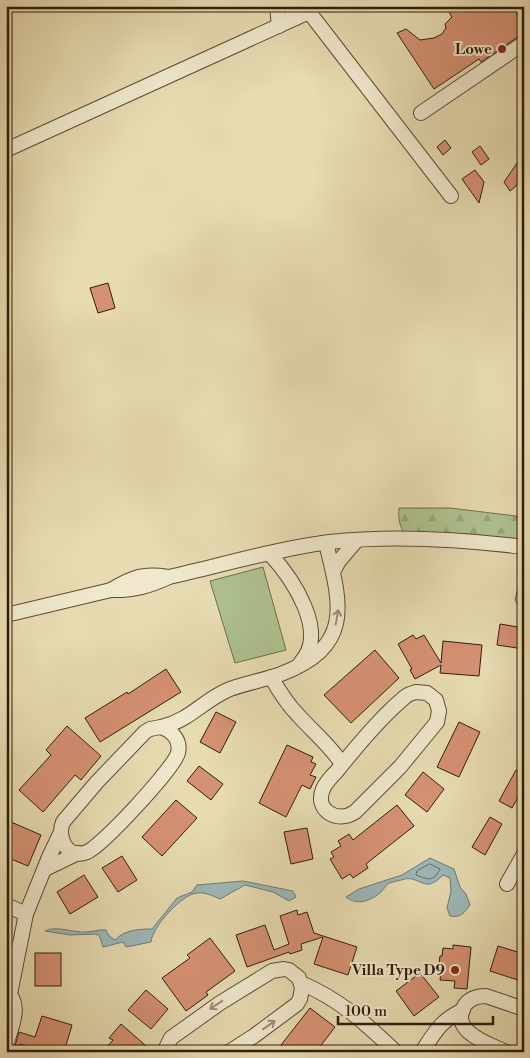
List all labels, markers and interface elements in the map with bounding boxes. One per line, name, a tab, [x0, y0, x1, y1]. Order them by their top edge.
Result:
place label: Lowe	[455, 40, 492, 59]
marker: Lowe	[496, 43, 508, 55]
one-way arrow	[332, 609, 342, 625]
place label: Villa Type D9	[351, 961, 445, 980]
marker: Villa Type D9	[449, 964, 461, 976]
scale bar	[338, 993, 492, 1025]
one-way arrow	[209, 1001, 223, 1011]
text: 100 m	[345, 1002, 387, 1021]
one-way arrow	[262, 1019, 275, 1030]

